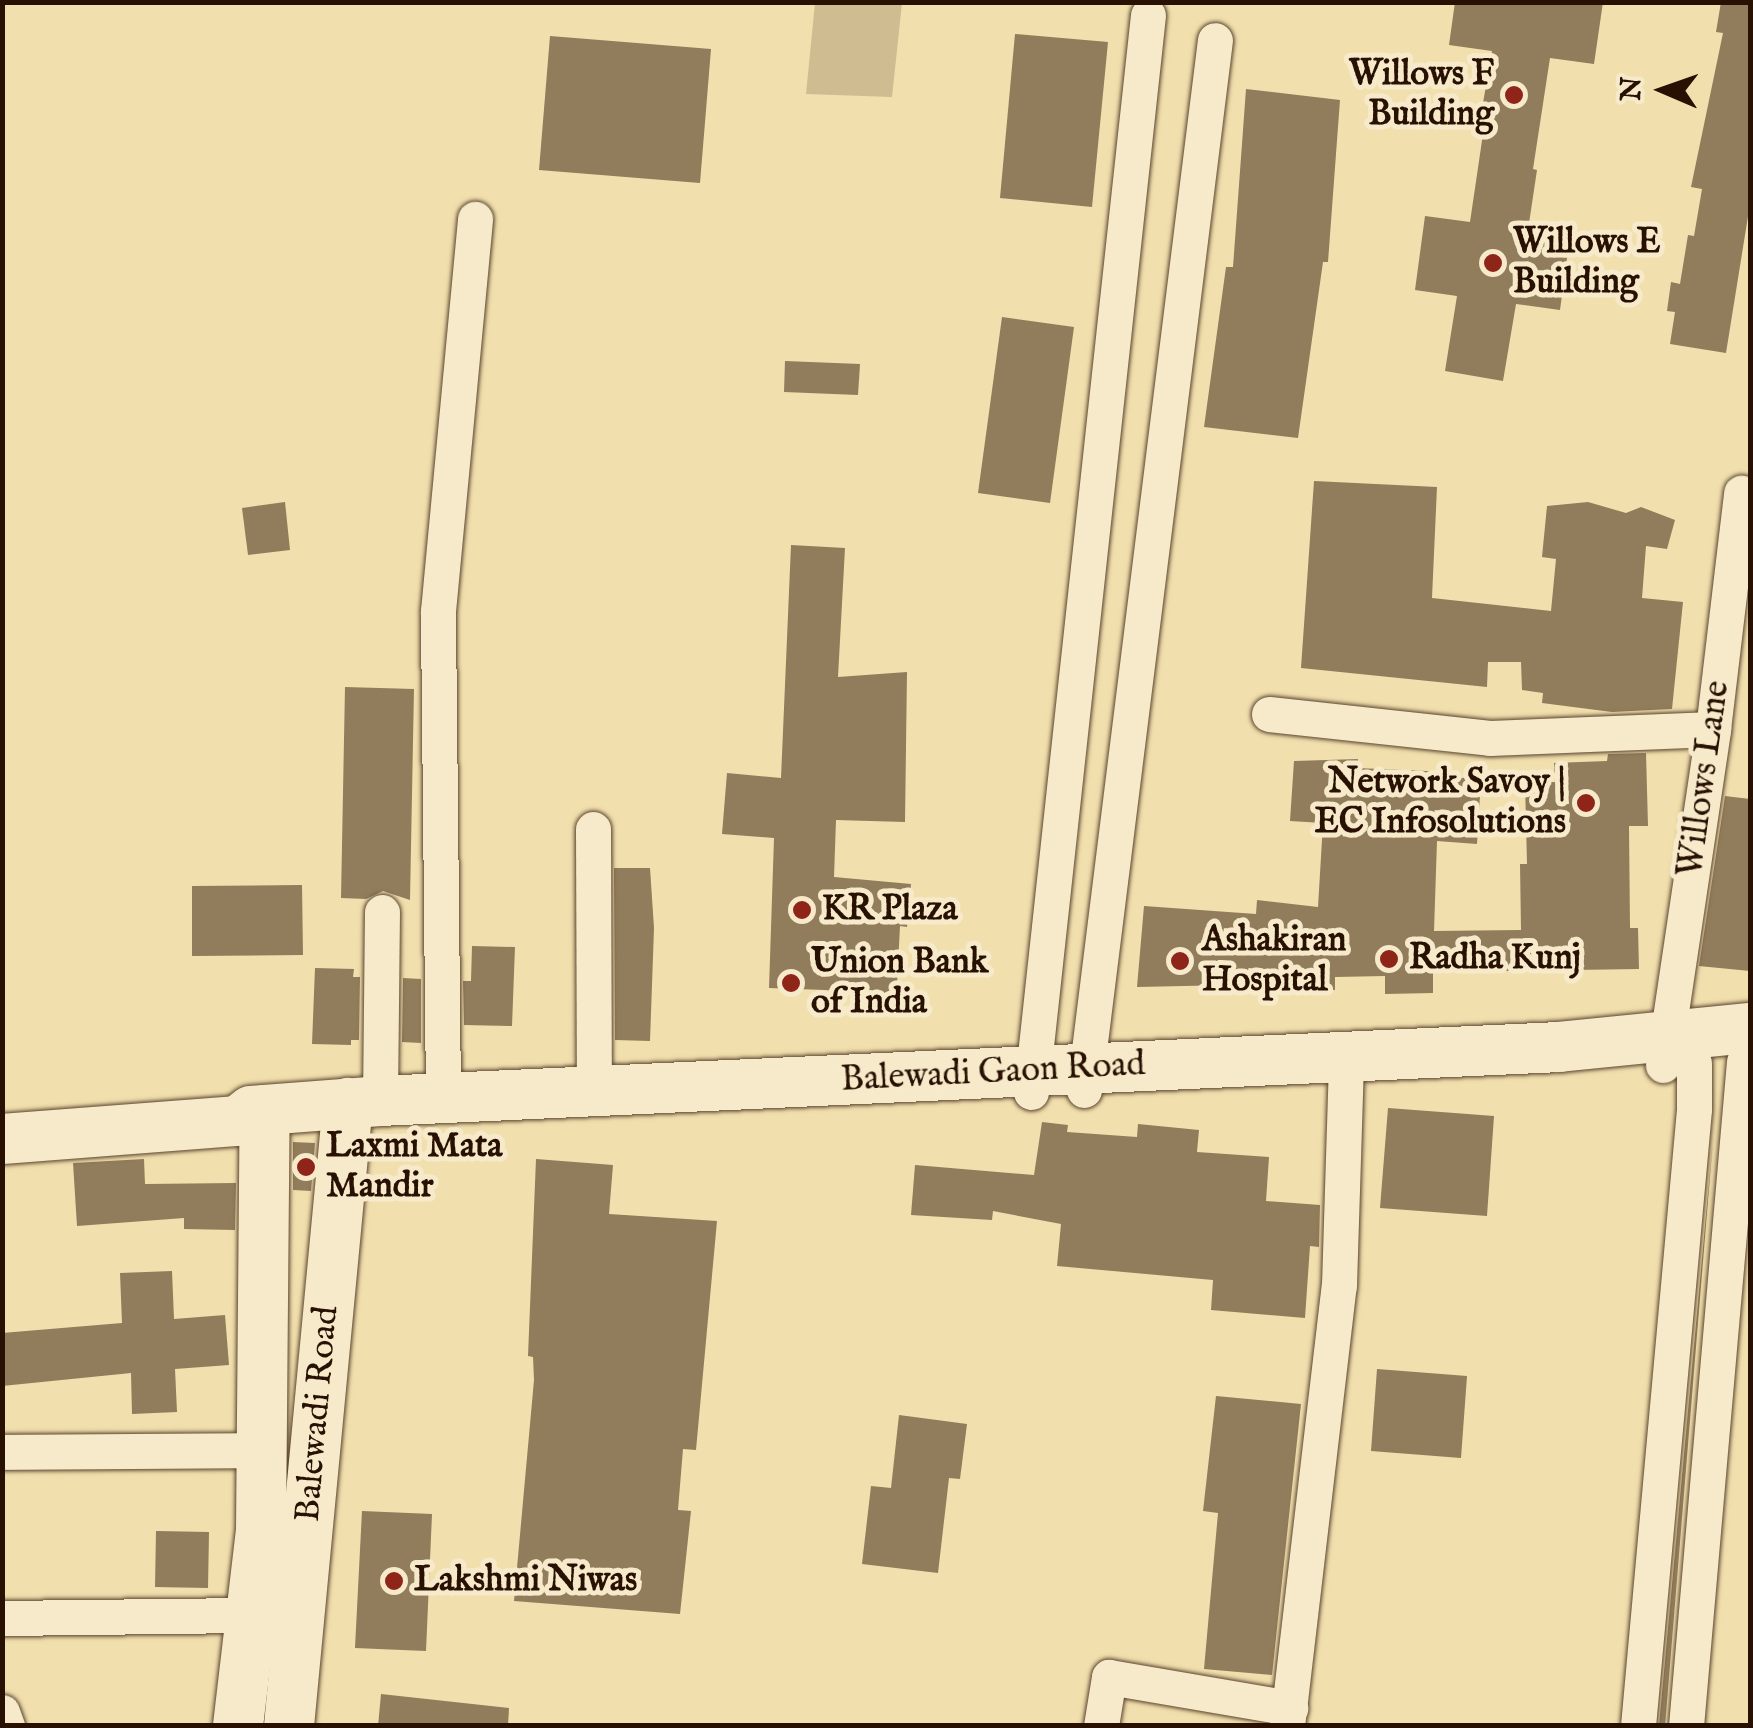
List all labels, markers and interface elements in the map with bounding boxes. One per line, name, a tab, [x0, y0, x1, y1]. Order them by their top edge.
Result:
north arrow	[1613, 40, 1713, 140]
place label: Willows F Building	[1349, 54, 1494, 136]
text: N	[1615, 76, 1650, 102]
marker: Willows F Building	[1503, 84, 1525, 106]
place label: Willows E Building	[1513, 222, 1660, 304]
marker: Willows E Building	[1482, 252, 1504, 274]
street label: Willows Lane	[1670, 678, 1740, 880]
place label: Network Savoy | EC Infosolutions	[1315, 762, 1566, 844]
marker: Network Savoy | EC Infosolutions	[1575, 792, 1597, 814]
place label: KR Plaza	[822, 889, 958, 931]
marker: KR Plaza	[791, 899, 813, 921]
place label: Ashakiran Hospital	[1202, 920, 1346, 1002]
place label: Radha Kunj	[1409, 938, 1581, 980]
place label: Union Bank of India	[811, 942, 988, 1024]
marker: Ashakiran Hospital	[1167, 948, 1193, 974]
marker: Radha Kunj	[1378, 948, 1400, 970]
marker: Union Bank of India	[780, 972, 802, 994]
street label: Balewadi Gaon Road	[840, 1044, 1146, 1102]
place label: Laxmi Mata Mandir	[326, 1126, 502, 1208]
marker: Laxmi Mata Mandir	[295, 1156, 317, 1178]
street label: Balewadi Road	[288, 1304, 348, 1524]
place label: Lakshmi Niwas	[414, 1560, 637, 1602]
marker: Lakshmi Niwas	[383, 1570, 405, 1592]

